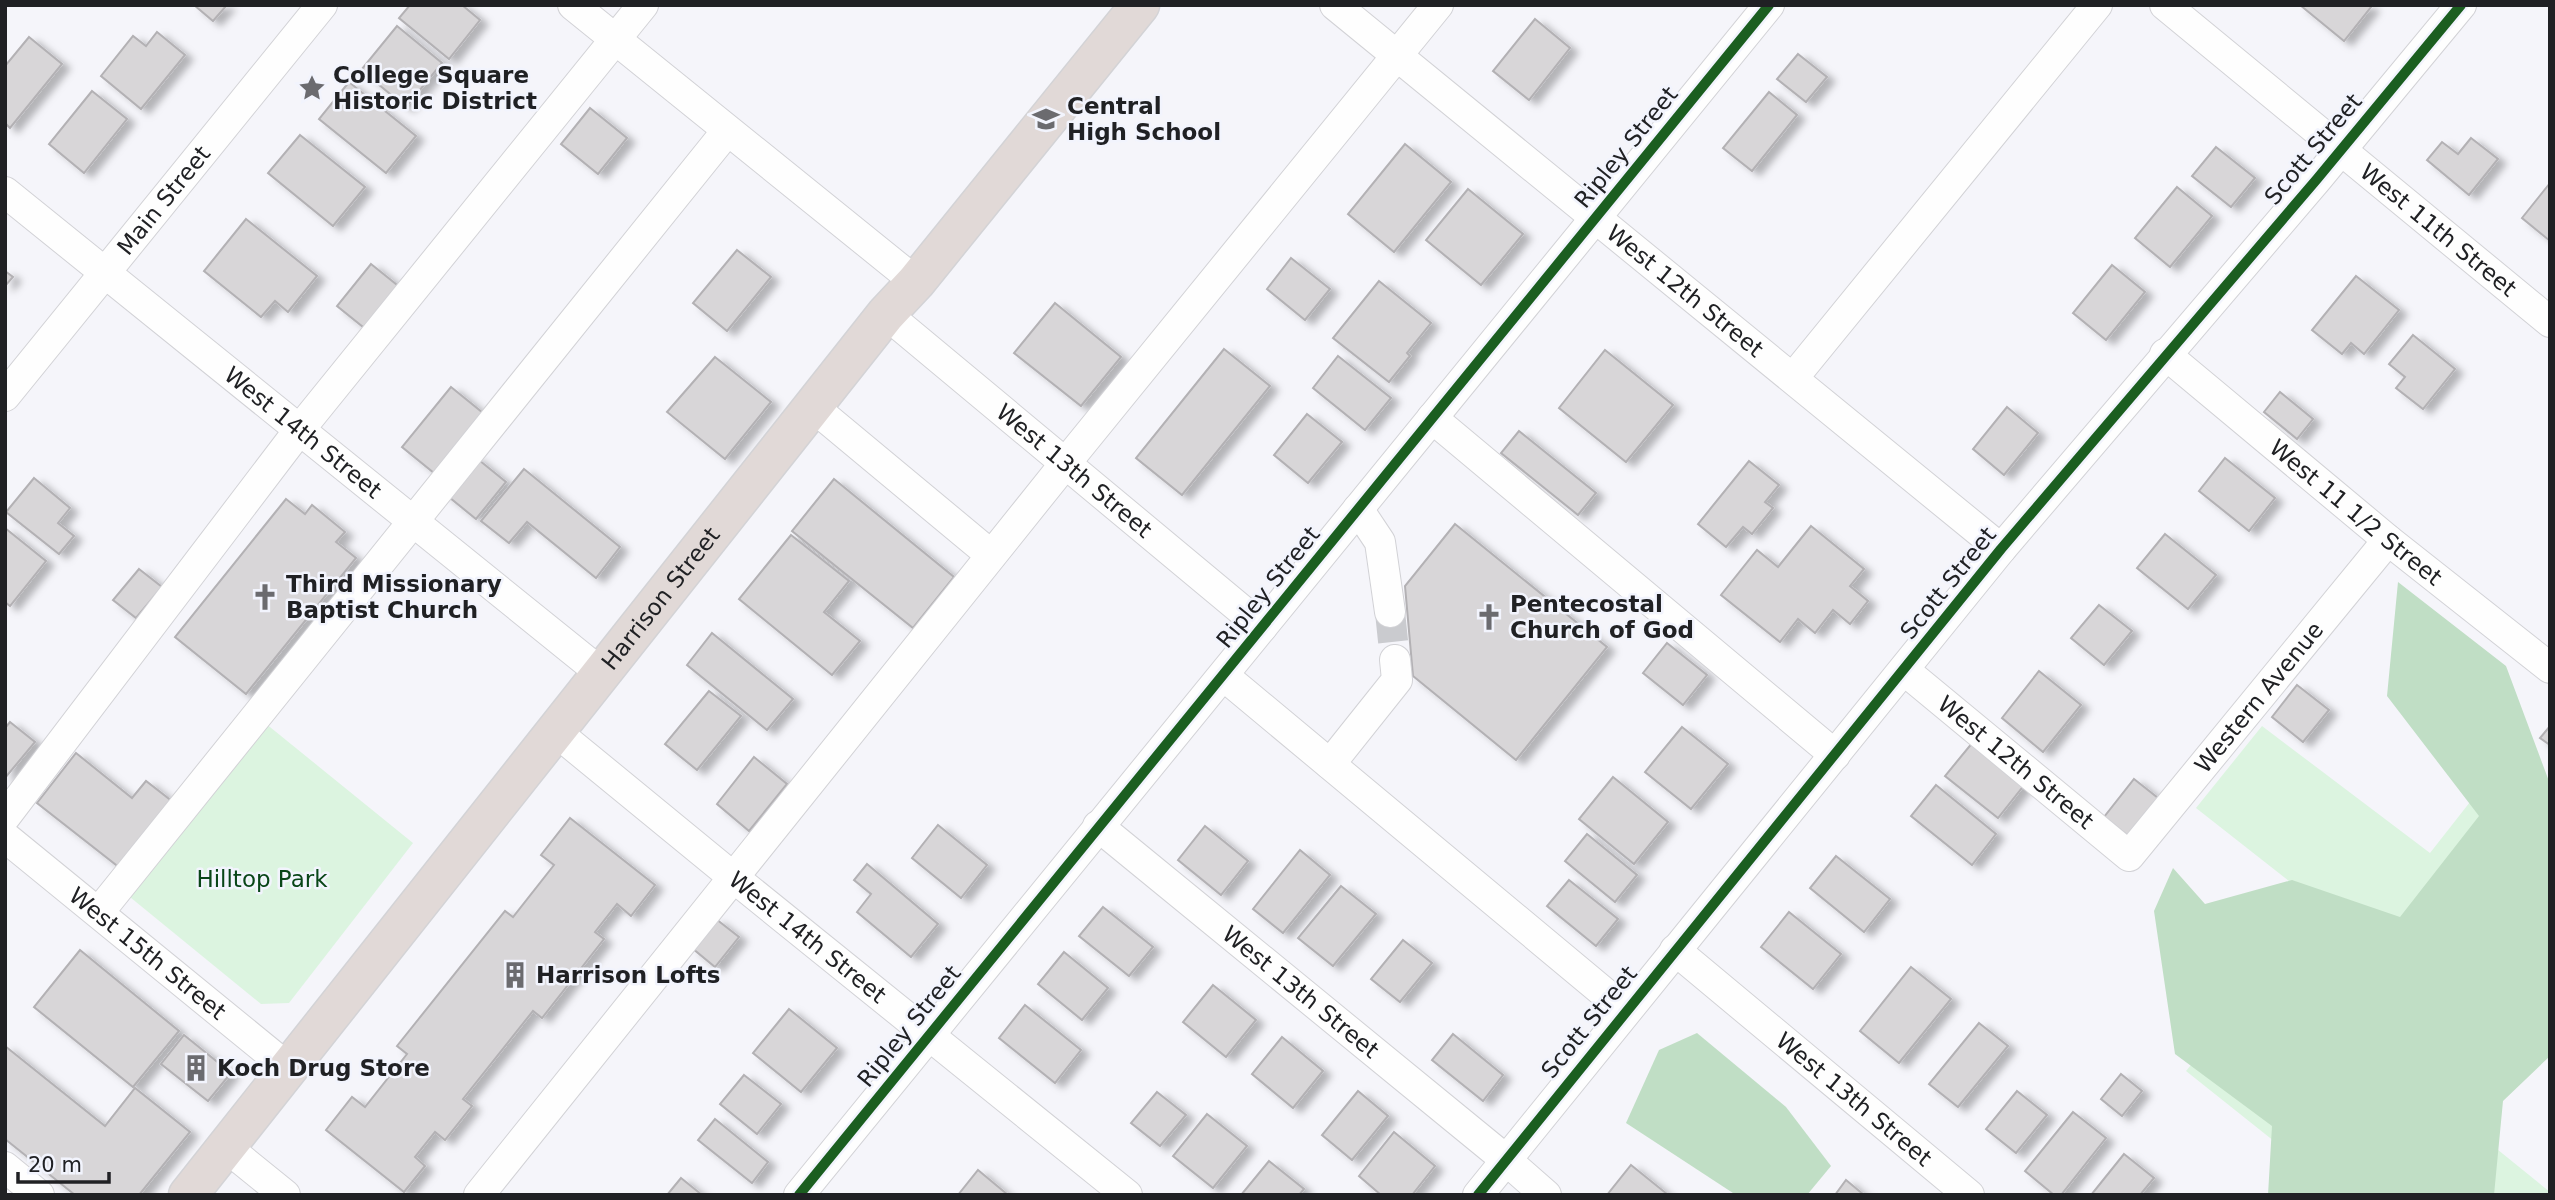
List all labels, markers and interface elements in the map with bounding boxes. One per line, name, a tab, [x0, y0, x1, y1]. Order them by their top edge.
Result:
place label: College Square Historic District	[333, 62, 537, 114]
place icon: College Square Historic District	[297, 73, 327, 103]
street label: Ripley Street	[1569, 81, 1683, 213]
street label: Scott Street	[2259, 88, 2367, 210]
place label: Central High School	[1067, 93, 1221, 145]
school or university icon: Central High School	[1031, 104, 1061, 134]
street label: Main Street	[112, 141, 215, 260]
street label: West 11th Street	[2355, 158, 2521, 302]
street label: West 12th Street	[1602, 219, 1768, 362]
street label: West 14th Street	[219, 361, 387, 504]
street label: West 13th Street	[991, 399, 1157, 543]
street label: West 11 1/2 Street	[2265, 434, 2447, 590]
street label: Ripley Street	[1211, 521, 1325, 653]
street label: Harrison Street	[596, 522, 725, 675]
street label: Scott Street	[1895, 522, 2001, 644]
place label: Third Missionary Baptist Church	[286, 571, 502, 623]
church icon: Third Missionary Baptist Church	[250, 582, 280, 612]
place label: Pentecostal Church of God	[1510, 591, 1694, 643]
church icon: Pentecostal Church of God	[1474, 602, 1504, 632]
street label: Western Avenue	[2190, 617, 2328, 778]
street label: West 12th Street	[1933, 691, 2099, 834]
park label: Hilltop Park	[196, 866, 328, 892]
street label: West 14th Street	[724, 866, 891, 1008]
street label: West 15th Street	[64, 882, 231, 1025]
street label: West 13th Street	[1217, 920, 1384, 1063]
building icon: Harrison Lofts	[500, 960, 530, 990]
street label: Ripley Street	[852, 960, 966, 1092]
street label: Scott Street	[1536, 961, 1642, 1083]
place label: Harrison Lofts	[536, 962, 720, 988]
street label: West 13th Street	[1771, 1027, 1937, 1171]
building icon: Koch Drug Store	[181, 1053, 211, 1083]
place label: Koch Drug Store	[217, 1055, 430, 1081]
scale bar	[18, 1140, 108, 1184]
text: 20 m	[28, 1153, 82, 1177]

